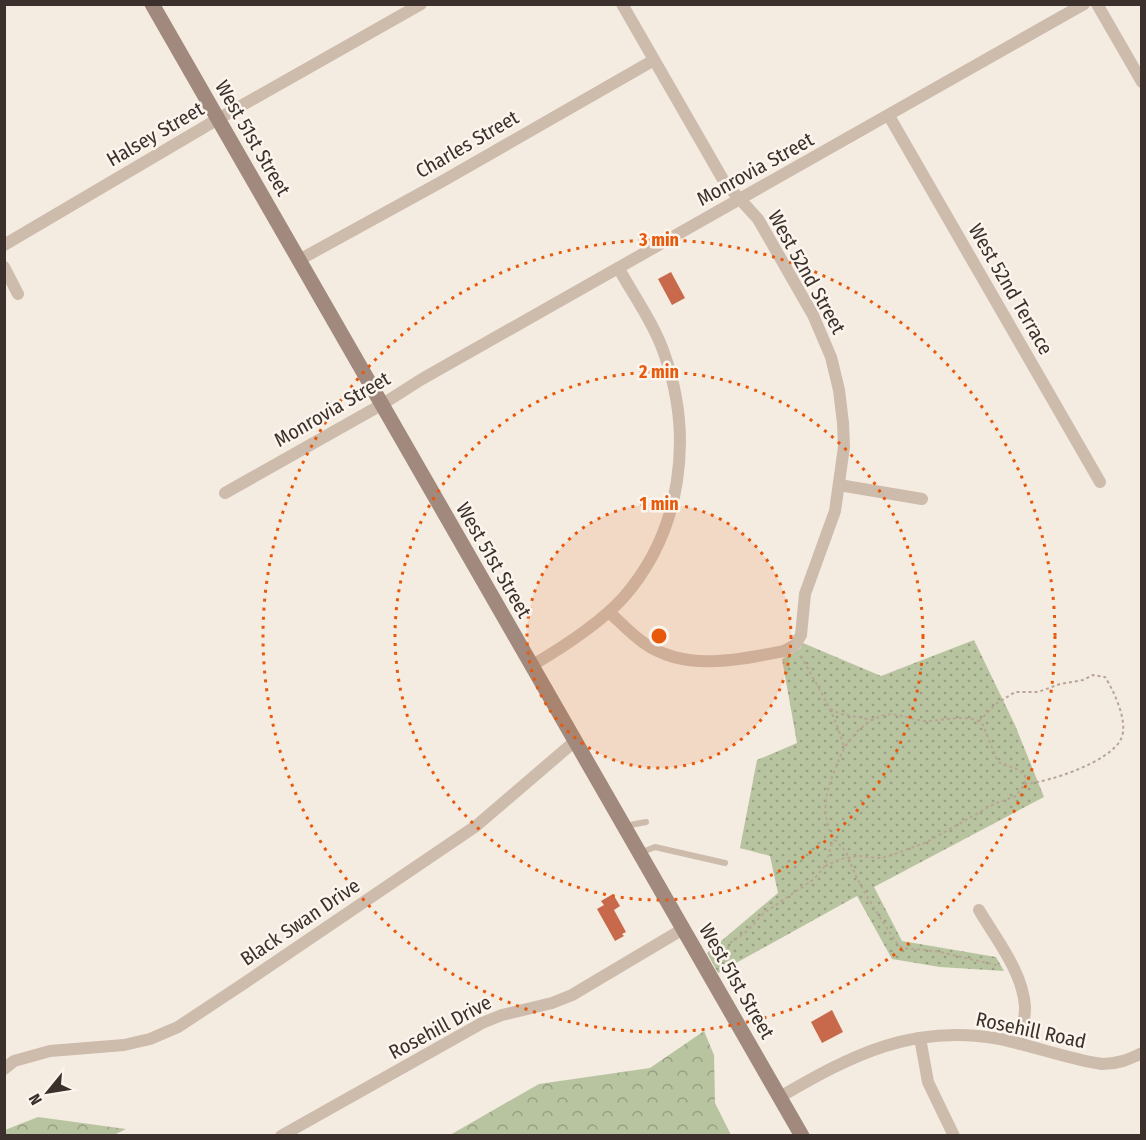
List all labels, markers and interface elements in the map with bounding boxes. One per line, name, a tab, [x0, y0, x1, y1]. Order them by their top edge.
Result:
street label: West 51st Street	[210, 76, 296, 200]
street label: Halsey Street	[102, 96, 208, 171]
street label: Charles Street	[411, 105, 523, 183]
street label: Monrovia Street	[692, 127, 818, 211]
street label: West 52nd Street	[763, 206, 851, 338]
street label: West 52nd Terrace	[964, 219, 1058, 359]
text: 3 min	[638, 229, 679, 251]
text: 2 min	[638, 361, 679, 383]
street label: Monrovia Street	[270, 366, 395, 452]
text: 1 min	[639, 493, 679, 515]
street label: West 51st Street	[451, 498, 537, 622]
centre of rings	[649, 626, 669, 646]
street label: Black Swan Drive	[236, 873, 364, 971]
street label: West 51st Street	[694, 919, 780, 1043]
street label: Rosehill Drive	[385, 990, 495, 1064]
street label: Rosehill Road	[974, 1007, 1088, 1053]
north arrow	[18, 1062, 78, 1122]
text: N	[25, 1090, 46, 1108]

